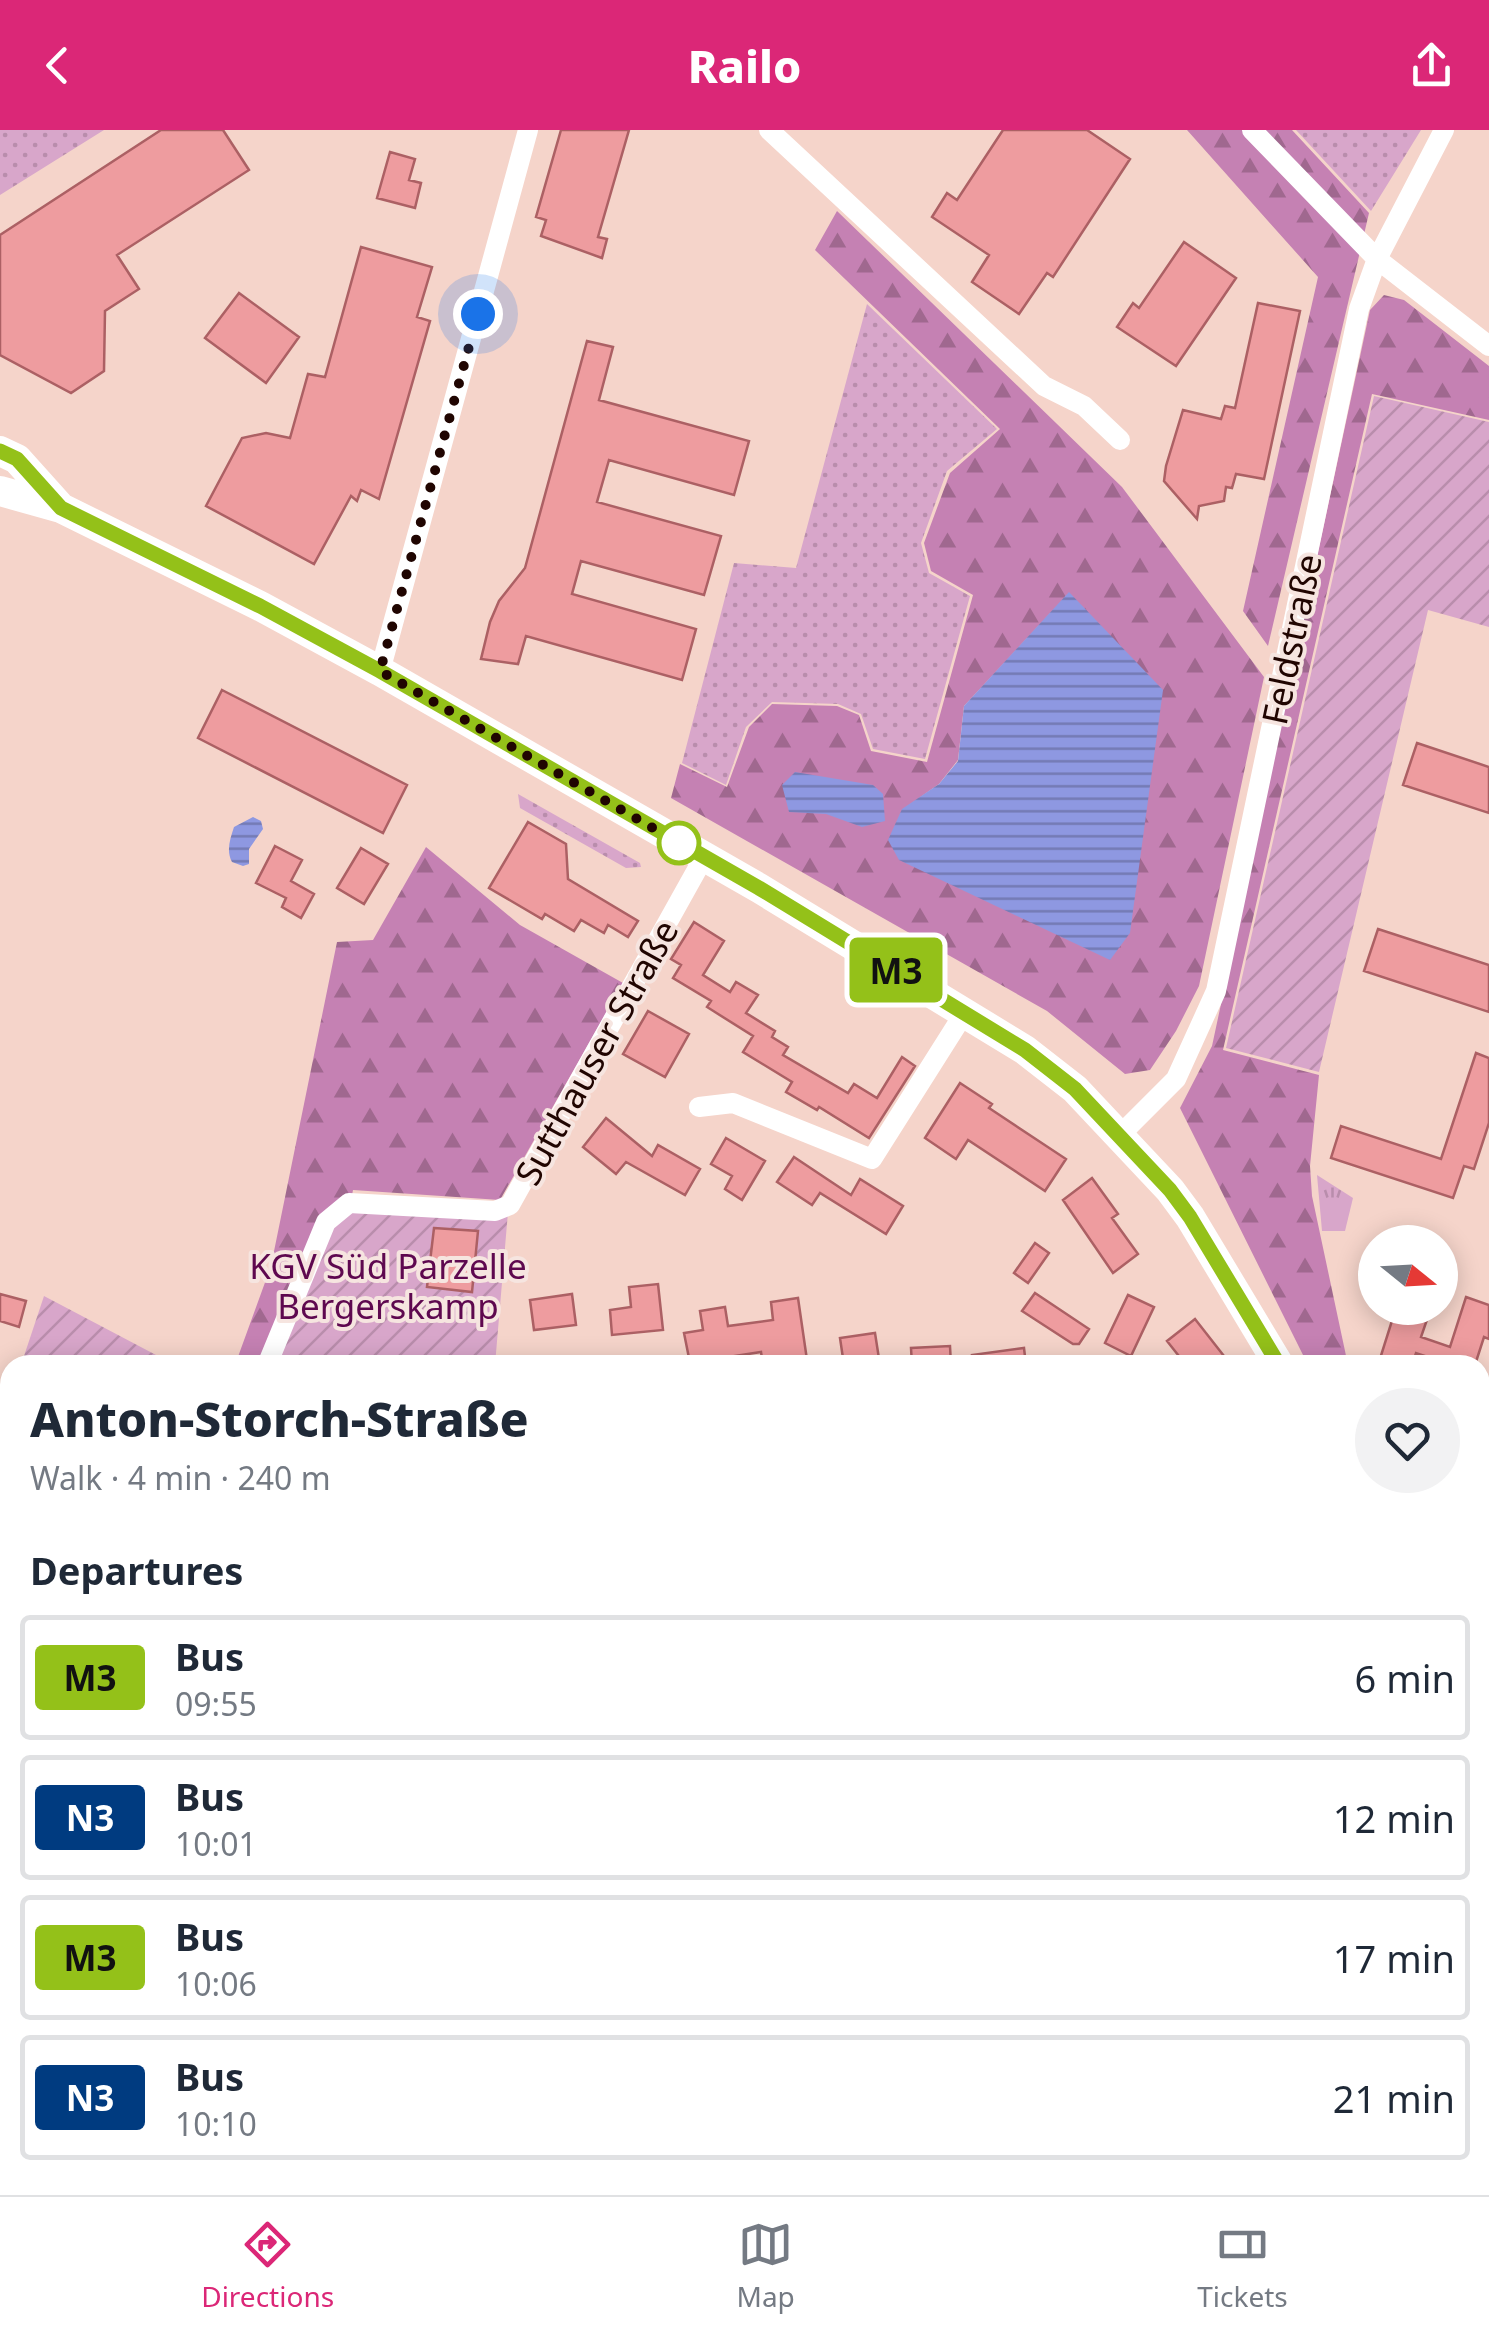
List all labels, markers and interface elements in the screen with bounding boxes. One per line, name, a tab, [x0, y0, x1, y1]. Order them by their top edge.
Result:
text: Railo	[688, 35, 801, 96]
icon: back	[30, 38, 85, 93]
icon: share	[1404, 38, 1459, 93]
your location	[453, 289, 503, 339]
street label: Feldstraße	[1250, 549, 1332, 729]
unlabelled marker	[658, 822, 700, 864]
street label: Sutthauser Straße	[504, 911, 688, 1193]
line badge: M3	[851, 938, 941, 1002]
text: M3	[869, 947, 923, 994]
north arrow	[1358, 1225, 1458, 1325]
map controls	[1358, 1225, 1458, 1325]
park label: KGV Süd Parzelle Bergerskamp	[249, 1242, 527, 1329]
text: Anton-Storch-Straße	[30, 1386, 529, 1451]
button: heart	[1355, 1388, 1460, 1493]
text: Walk · 4 min · 240 m	[30, 1456, 331, 1499]
text: Departures	[30, 1544, 243, 1596]
text: Bus	[175, 1630, 244, 1682]
text: 6 min	[1355, 1652, 1455, 1704]
text: M3	[63, 1654, 117, 1701]
text: 09:55	[175, 1682, 257, 1725]
text: Bus	[175, 1770, 244, 1822]
text: 12 min	[1333, 1792, 1455, 1844]
text: N3	[66, 1794, 114, 1841]
text: 10:01	[175, 1822, 257, 1865]
text: Bus	[175, 1910, 244, 1962]
text: 17 min	[1333, 1932, 1455, 1984]
text: M3	[63, 1934, 117, 1981]
text: 10:06	[175, 1962, 257, 2005]
text: Bus	[175, 2050, 244, 2102]
text: 21 min	[1333, 2072, 1455, 2124]
text: N3	[66, 2074, 114, 2121]
text: 10:10	[175, 2102, 257, 2145]
tab: Directions	[201, 2217, 334, 2315]
tab: Map	[737, 2217, 795, 2315]
tab: Tickets	[1197, 2217, 1288, 2315]

